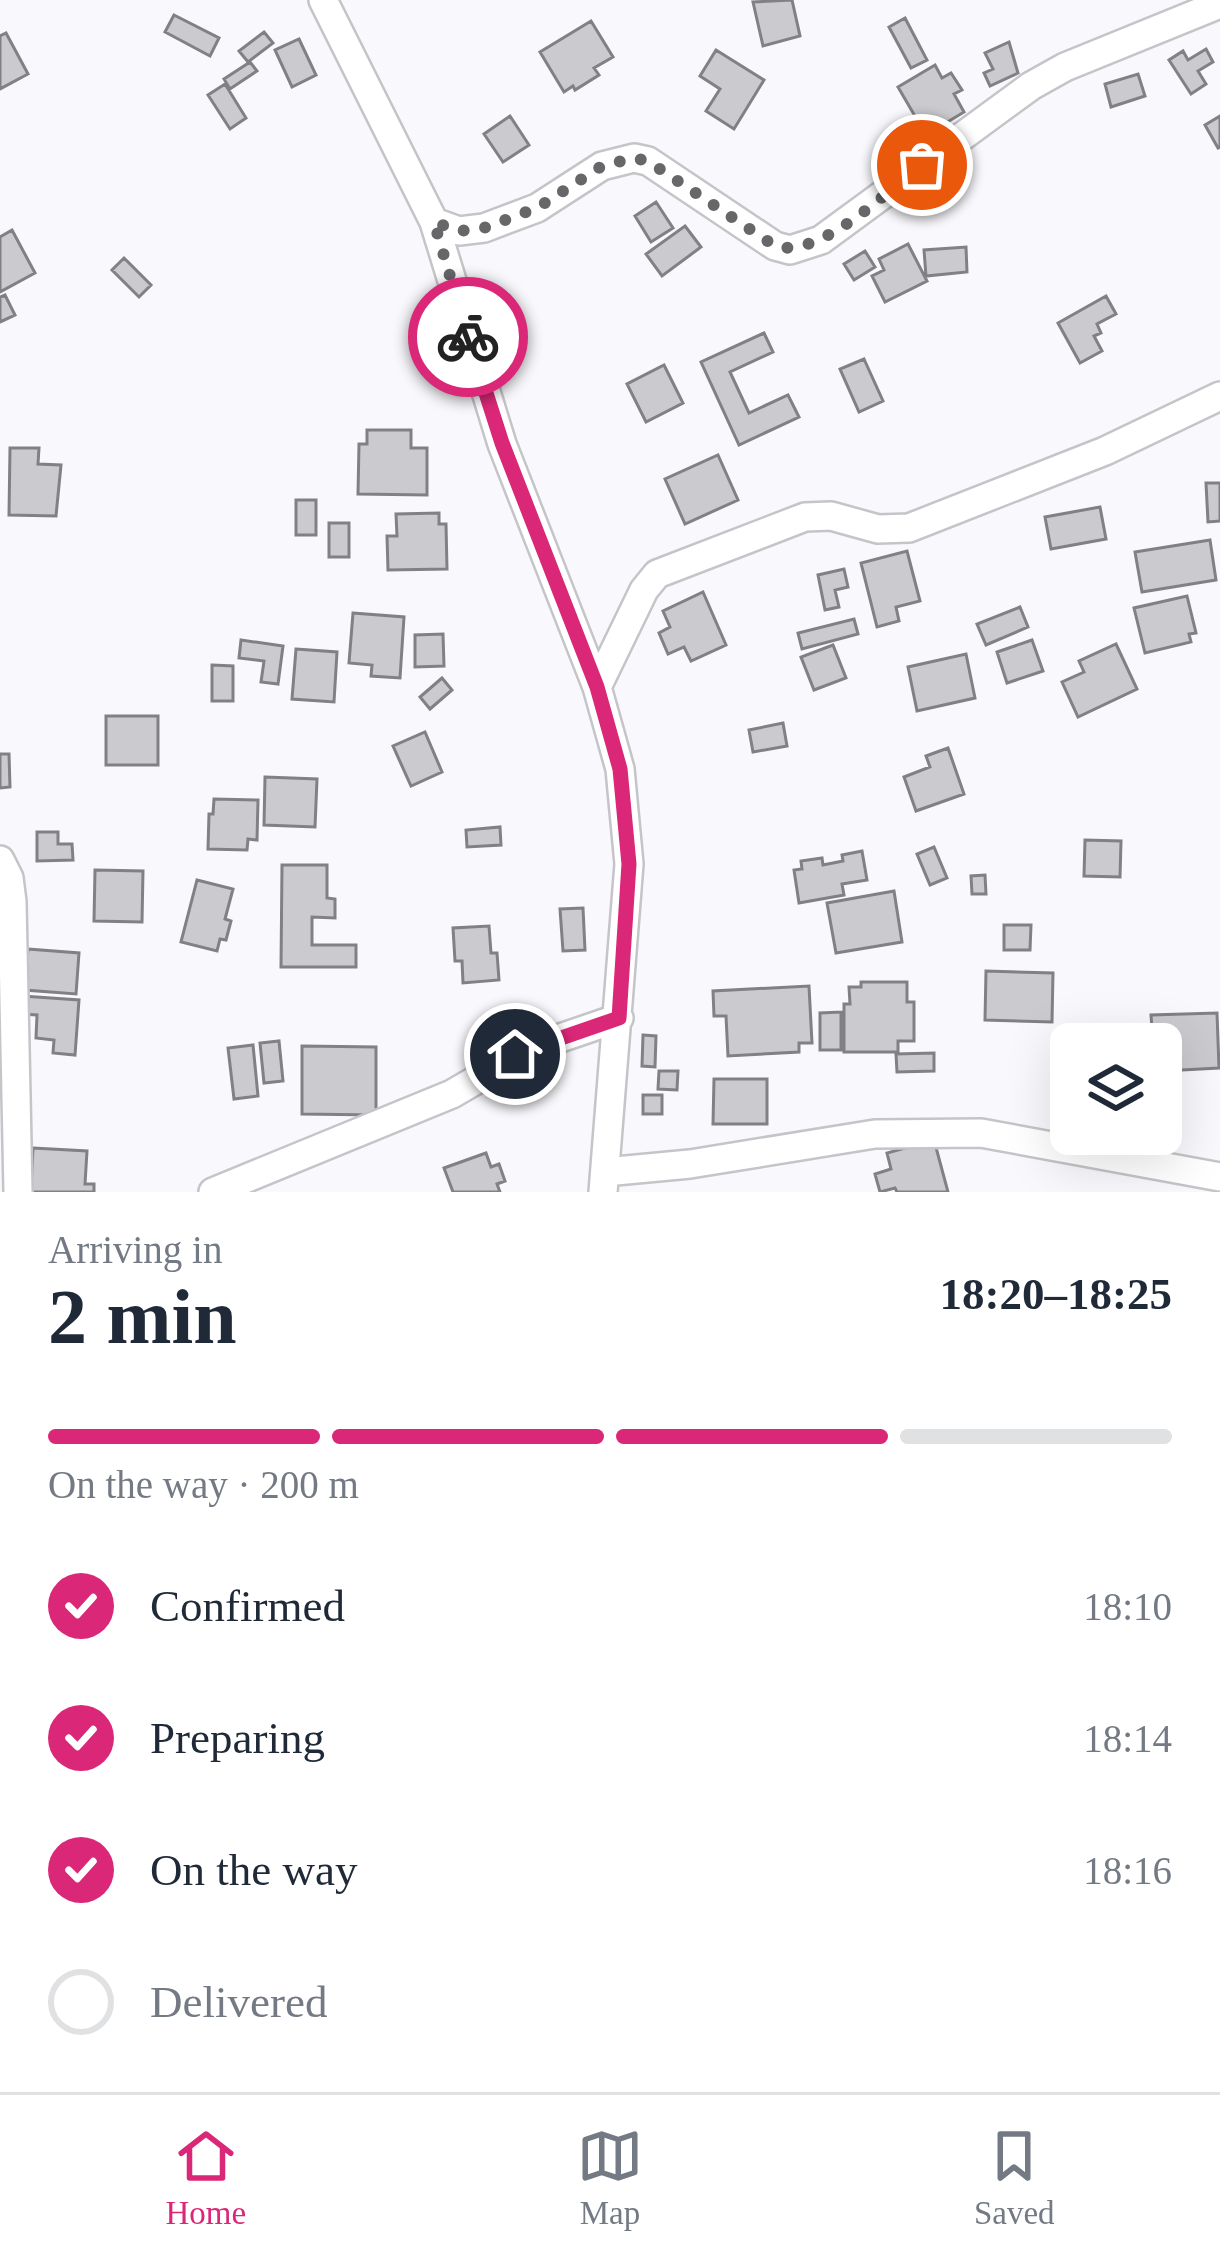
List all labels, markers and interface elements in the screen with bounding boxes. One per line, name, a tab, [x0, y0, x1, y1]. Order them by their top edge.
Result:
pin	[871, 114, 973, 216]
icon: bag	[889, 132, 955, 198]
courier	[408, 277, 528, 397]
icon: bike	[435, 304, 501, 370]
pin	[464, 1003, 566, 1105]
icon: home	[482, 1021, 548, 1087]
map controls	[1050, 1023, 1182, 1155]
button: layers	[1050, 1023, 1182, 1155]
text: Arriving in	[48, 1228, 222, 1271]
text: 18:20–18:25	[940, 1269, 1172, 1319]
text: 2 min	[48, 1273, 237, 1360]
text: On the way · 200 m	[48, 1463, 359, 1506]
icon: check	[48, 1573, 114, 1639]
text: Confirmed	[150, 1581, 345, 1631]
text: 18:10	[1083, 1585, 1172, 1628]
icon: check	[48, 1705, 114, 1771]
text: Preparing	[150, 1713, 325, 1763]
text: 18:14	[1083, 1717, 1172, 1760]
icon: check	[48, 1837, 114, 1903]
text: On the way	[150, 1845, 357, 1895]
text: 18:16	[1083, 1849, 1172, 1892]
text: Delivered	[150, 1977, 327, 2027]
tab: Home	[165, 2123, 246, 2232]
tab: Map	[577, 2123, 643, 2232]
tab: Saved	[974, 2123, 1055, 2232]

